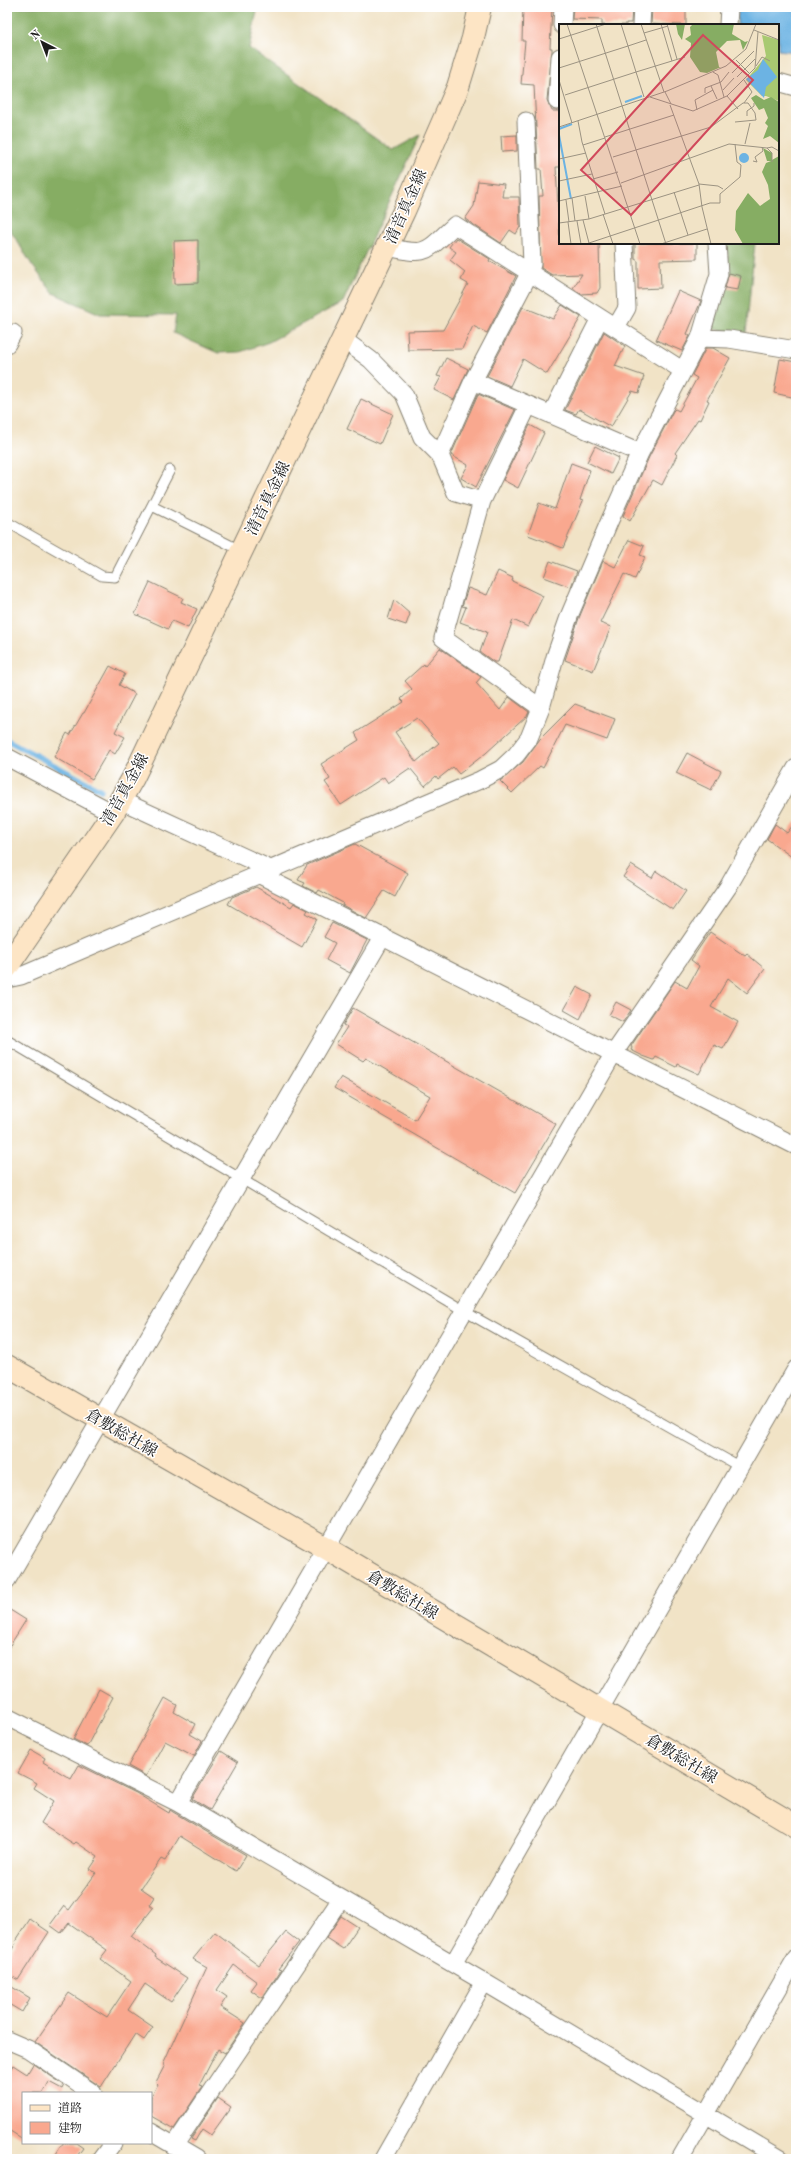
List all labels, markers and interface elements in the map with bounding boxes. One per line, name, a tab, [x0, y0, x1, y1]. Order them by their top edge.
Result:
north arrow	[22, 22, 62, 62]
inset map	[559, 24, 779, 244]
text: N	[30, 28, 44, 43]
street label: 清音真金線	[381, 166, 430, 247]
street label: 清音真金線	[242, 459, 294, 538]
street label: 清音真金線	[98, 750, 152, 829]
street label: 倉敷総社線	[82, 1405, 161, 1461]
street label: 倉敷総社線	[364, 1567, 441, 1623]
street label: 倉敷総社線	[643, 1731, 720, 1787]
legend	[22, 2092, 152, 2144]
text: 道路	[58, 2101, 82, 2115]
text: 建物	[58, 2121, 82, 2135]

